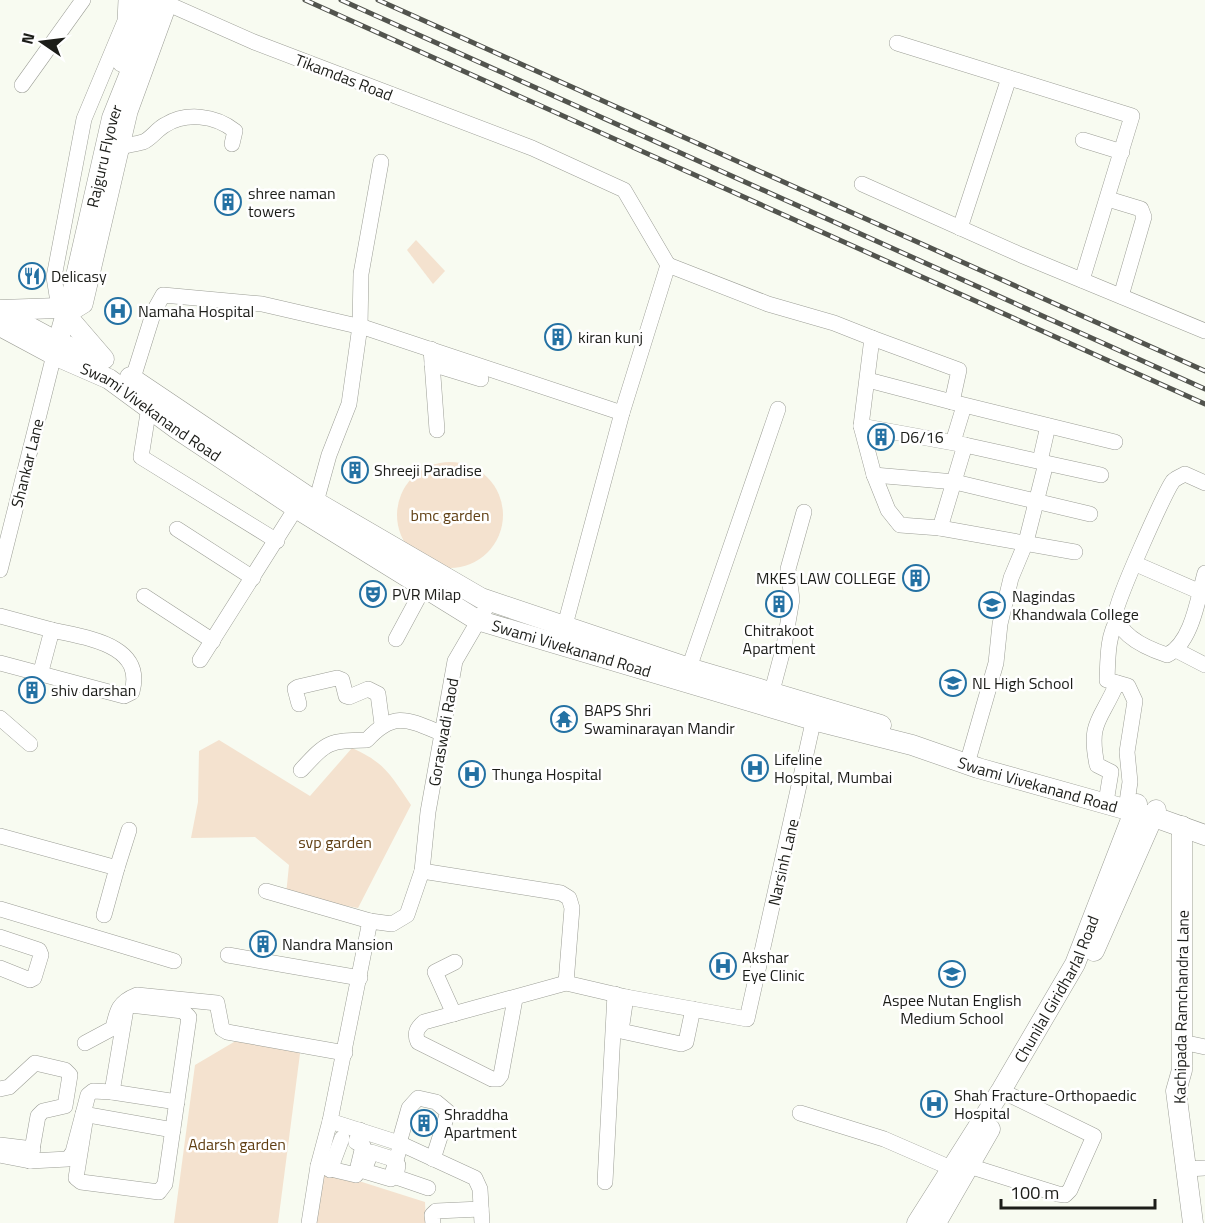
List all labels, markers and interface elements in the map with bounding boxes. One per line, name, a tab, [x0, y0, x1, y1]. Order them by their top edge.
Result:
north arrow	[12, 12, 72, 72]
text: N	[14, 30, 40, 47]
street label: Tikamdas Road	[292, 47, 396, 107]
street label: Rajguru Flyover	[80, 101, 128, 210]
place label: shree naman towers	[248, 181, 336, 223]
building icon: shree naman towers	[213, 187, 243, 217]
restaurant icon: Delicasy	[17, 261, 47, 291]
place label: Delicasy	[51, 264, 107, 288]
hospital icon: Namaha Hospital	[103, 296, 133, 326]
place label: Namaha Hospital	[138, 299, 254, 323]
building icon: kiran kunj	[543, 322, 573, 352]
place label: kiran kunj	[578, 325, 643, 349]
street label: Swami Vivekanand Road	[77, 356, 226, 467]
street label: Shankar Lane	[4, 416, 50, 510]
building icon: D6/16	[866, 422, 896, 452]
place label: D6/16	[900, 425, 944, 449]
building icon: Shreeji Paradise	[340, 455, 370, 485]
place label: Shreeji Paradise	[374, 458, 482, 482]
park label: bmc garden	[411, 503, 490, 527]
building icon: MKES LAW COLLEGE	[901, 563, 931, 593]
place label: MKES LAW COLLEGE	[756, 566, 896, 590]
theatre icon: PVR Milap	[358, 579, 388, 609]
place label: PVR Milap	[392, 582, 461, 606]
place label: Nagindas Khandwala College	[1012, 584, 1139, 626]
building icon: Chitrakoot Apartment	[764, 589, 794, 619]
school or university icon: Nagindas Khandwala College	[977, 590, 1007, 620]
street label: Swami Vivekanand Road	[489, 613, 654, 683]
place label: Chitrakoot Apartment	[743, 618, 816, 660]
school or university icon: NL High School	[938, 668, 968, 698]
place label: NL High School	[972, 671, 1073, 695]
building icon: shiv darshan	[17, 675, 47, 705]
street label: Goraswadi Raod	[422, 676, 464, 788]
place label: shiv darshan	[51, 678, 136, 702]
place label: BAPS Shri Swaminarayan Mandir	[584, 698, 735, 740]
temple icon: BAPS Shri Swaminarayan Mandir	[549, 704, 579, 734]
place label: Lifeline Hospital, Mumbai	[774, 747, 892, 789]
street label: Swami Vivekanand Road	[955, 750, 1120, 819]
hospital icon: Lifeline Hospital, Mumbai	[740, 753, 770, 783]
hospital icon: Thunga Hospital	[457, 759, 487, 789]
place label: Thunga Hospital	[492, 762, 602, 786]
street label: Narsinh Lane	[761, 816, 805, 908]
park label: svp garden	[298, 830, 372, 854]
street label: Kachipada Ramchandra Lane	[1167, 910, 1195, 1104]
street label: Chunilal Giridharlal Road	[1008, 912, 1105, 1067]
building icon: Nandra Mansion	[248, 929, 278, 959]
place label: Nandra Mansion	[282, 932, 393, 956]
place label: Akshar Eye Clinic	[742, 945, 805, 987]
hospital icon: Akshar Eye Clinic	[708, 951, 738, 981]
school or university icon: Aspee Nutan English Medium School	[937, 959, 967, 989]
place label: Aspee Nutan English Medium School	[882, 988, 1022, 1030]
place label: Shah Fracture-Orthopaedic Hospital	[954, 1083, 1137, 1125]
hospital icon: Shah Fracture-Orthopaedic Hospital	[919, 1089, 949, 1119]
place label: Shraddha Apartment	[444, 1102, 517, 1144]
building icon: Shraddha Apartment	[409, 1108, 439, 1138]
park label: Adarsh garden	[188, 1132, 286, 1156]
scale bar	[1001, 1172, 1156, 1210]
text: 100 m	[1010, 1179, 1059, 1206]

